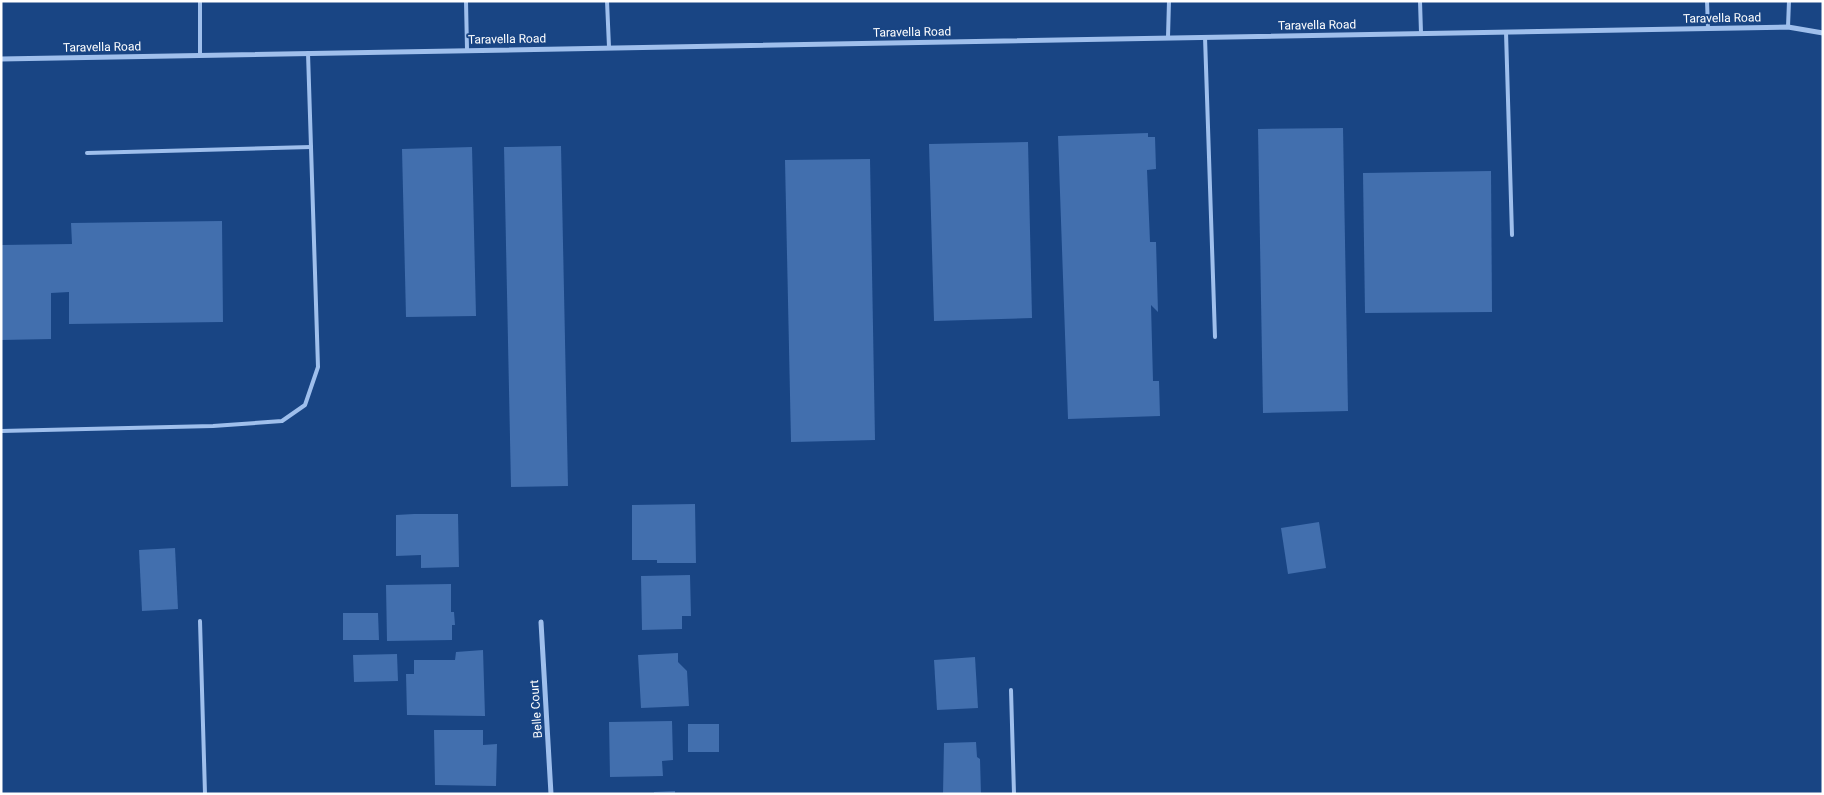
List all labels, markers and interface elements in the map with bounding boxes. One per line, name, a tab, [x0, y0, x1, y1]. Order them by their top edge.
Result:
street label: Taravella Road	[1683, 10, 1761, 26]
street label: Taravella Road	[1278, 17, 1356, 33]
street label: Taravella Road	[873, 24, 951, 40]
street label: Taravella Road	[468, 31, 546, 47]
street label: Taravella Road	[63, 39, 141, 55]
street label: Belle Court	[527, 679, 545, 739]

